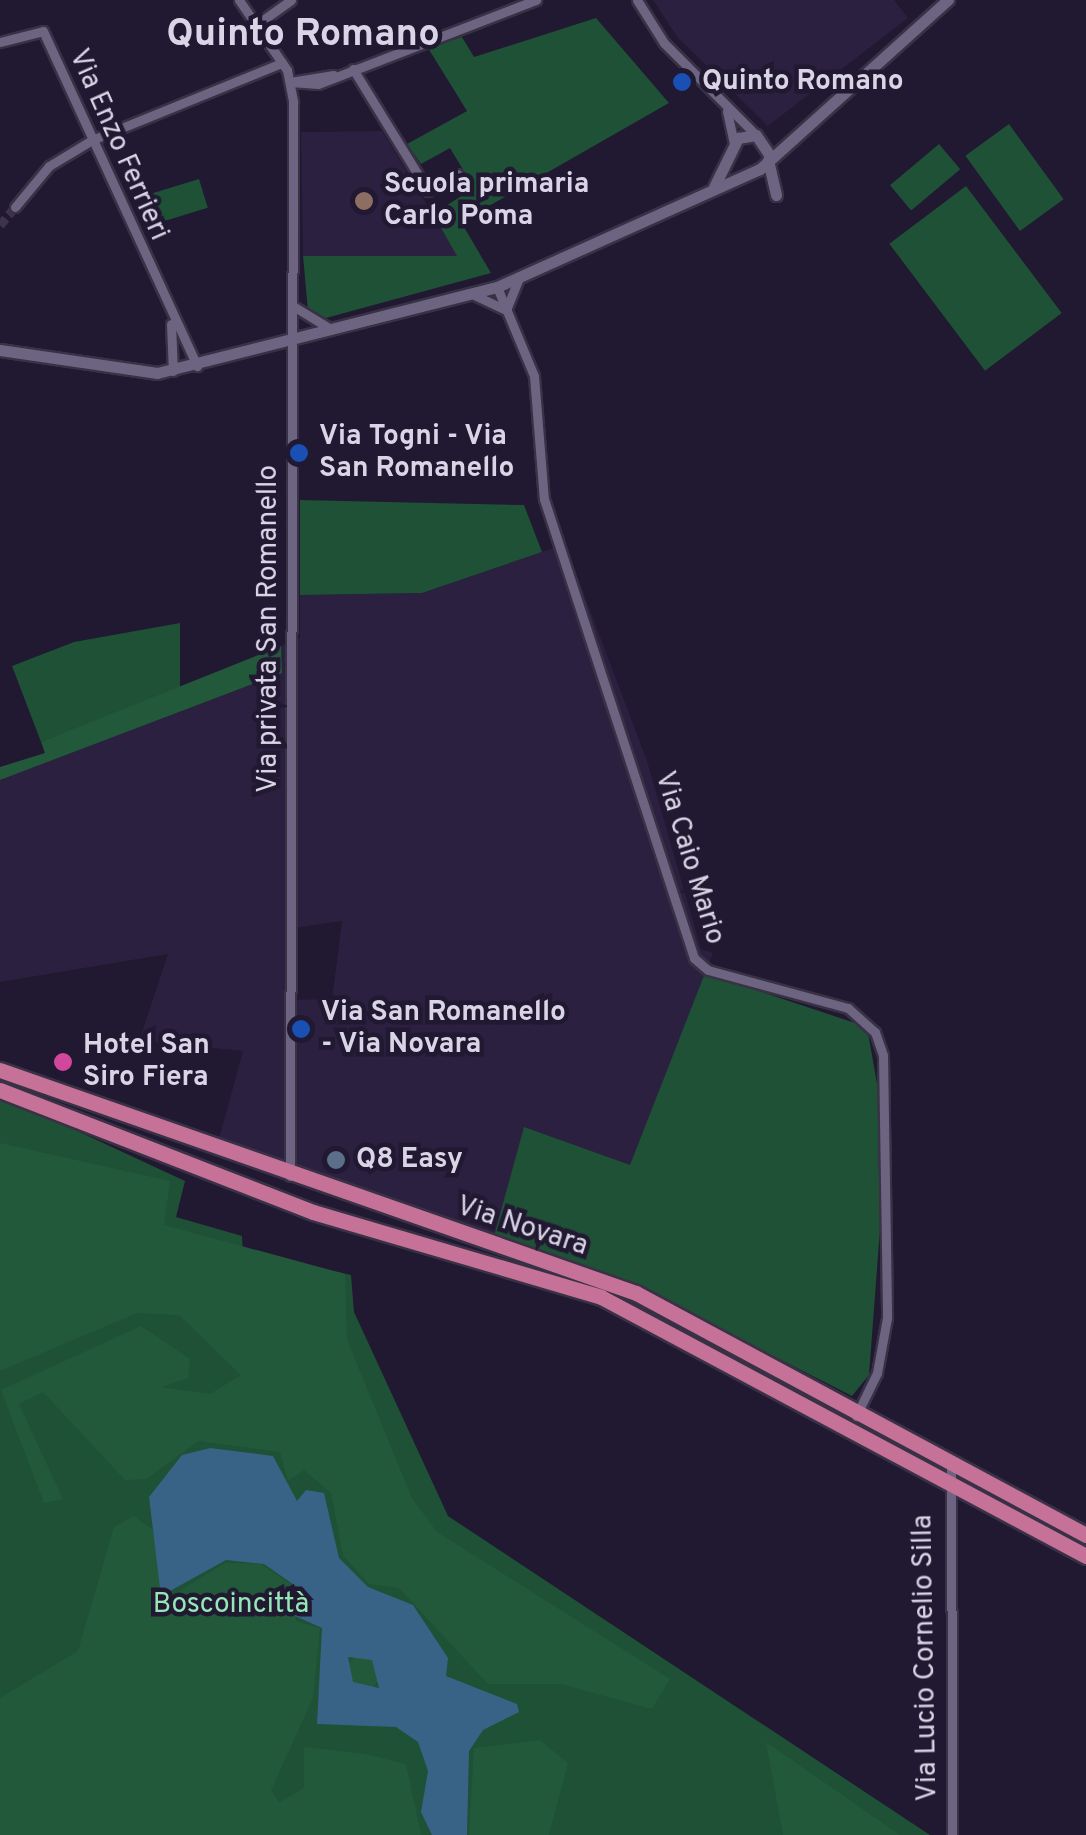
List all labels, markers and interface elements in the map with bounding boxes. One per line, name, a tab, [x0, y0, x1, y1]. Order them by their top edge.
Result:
district label: Quinto Romano	[166, 13, 440, 59]
street label: Via Enzo Ferrieri	[61, 44, 175, 246]
place label: Quinto Romano	[702, 65, 904, 99]
marker: Quinto Romano	[671, 71, 693, 93]
place label: Scuola primaria Carlo Poma	[384, 168, 589, 234]
marker: Scuola primaria Carlo Poma	[353, 190, 375, 212]
place label: Via Togni - Via San Romanello	[319, 420, 514, 486]
marker: Via Togni - Via San Romanello	[288, 442, 310, 464]
street label: Via privata San Romanello	[252, 465, 286, 793]
street label: Via Caio Mario	[647, 767, 731, 949]
place label: Via San Romanello - Via Novara	[321, 996, 566, 1062]
marker: Via San Romanello - Via Novara	[290, 1018, 312, 1040]
place label: Hotel San Siro Fiera	[83, 1029, 210, 1095]
marker: Hotel San Siro Fiera	[52, 1051, 74, 1073]
place label: Q8 Easy	[356, 1143, 463, 1177]
marker: Q8 Easy	[325, 1149, 347, 1171]
street label: Via Novara	[452, 1190, 592, 1264]
street label: Via Lucio Cornelio Silla	[907, 1514, 945, 1802]
park label: Boscoincittà	[153, 1588, 309, 1622]

